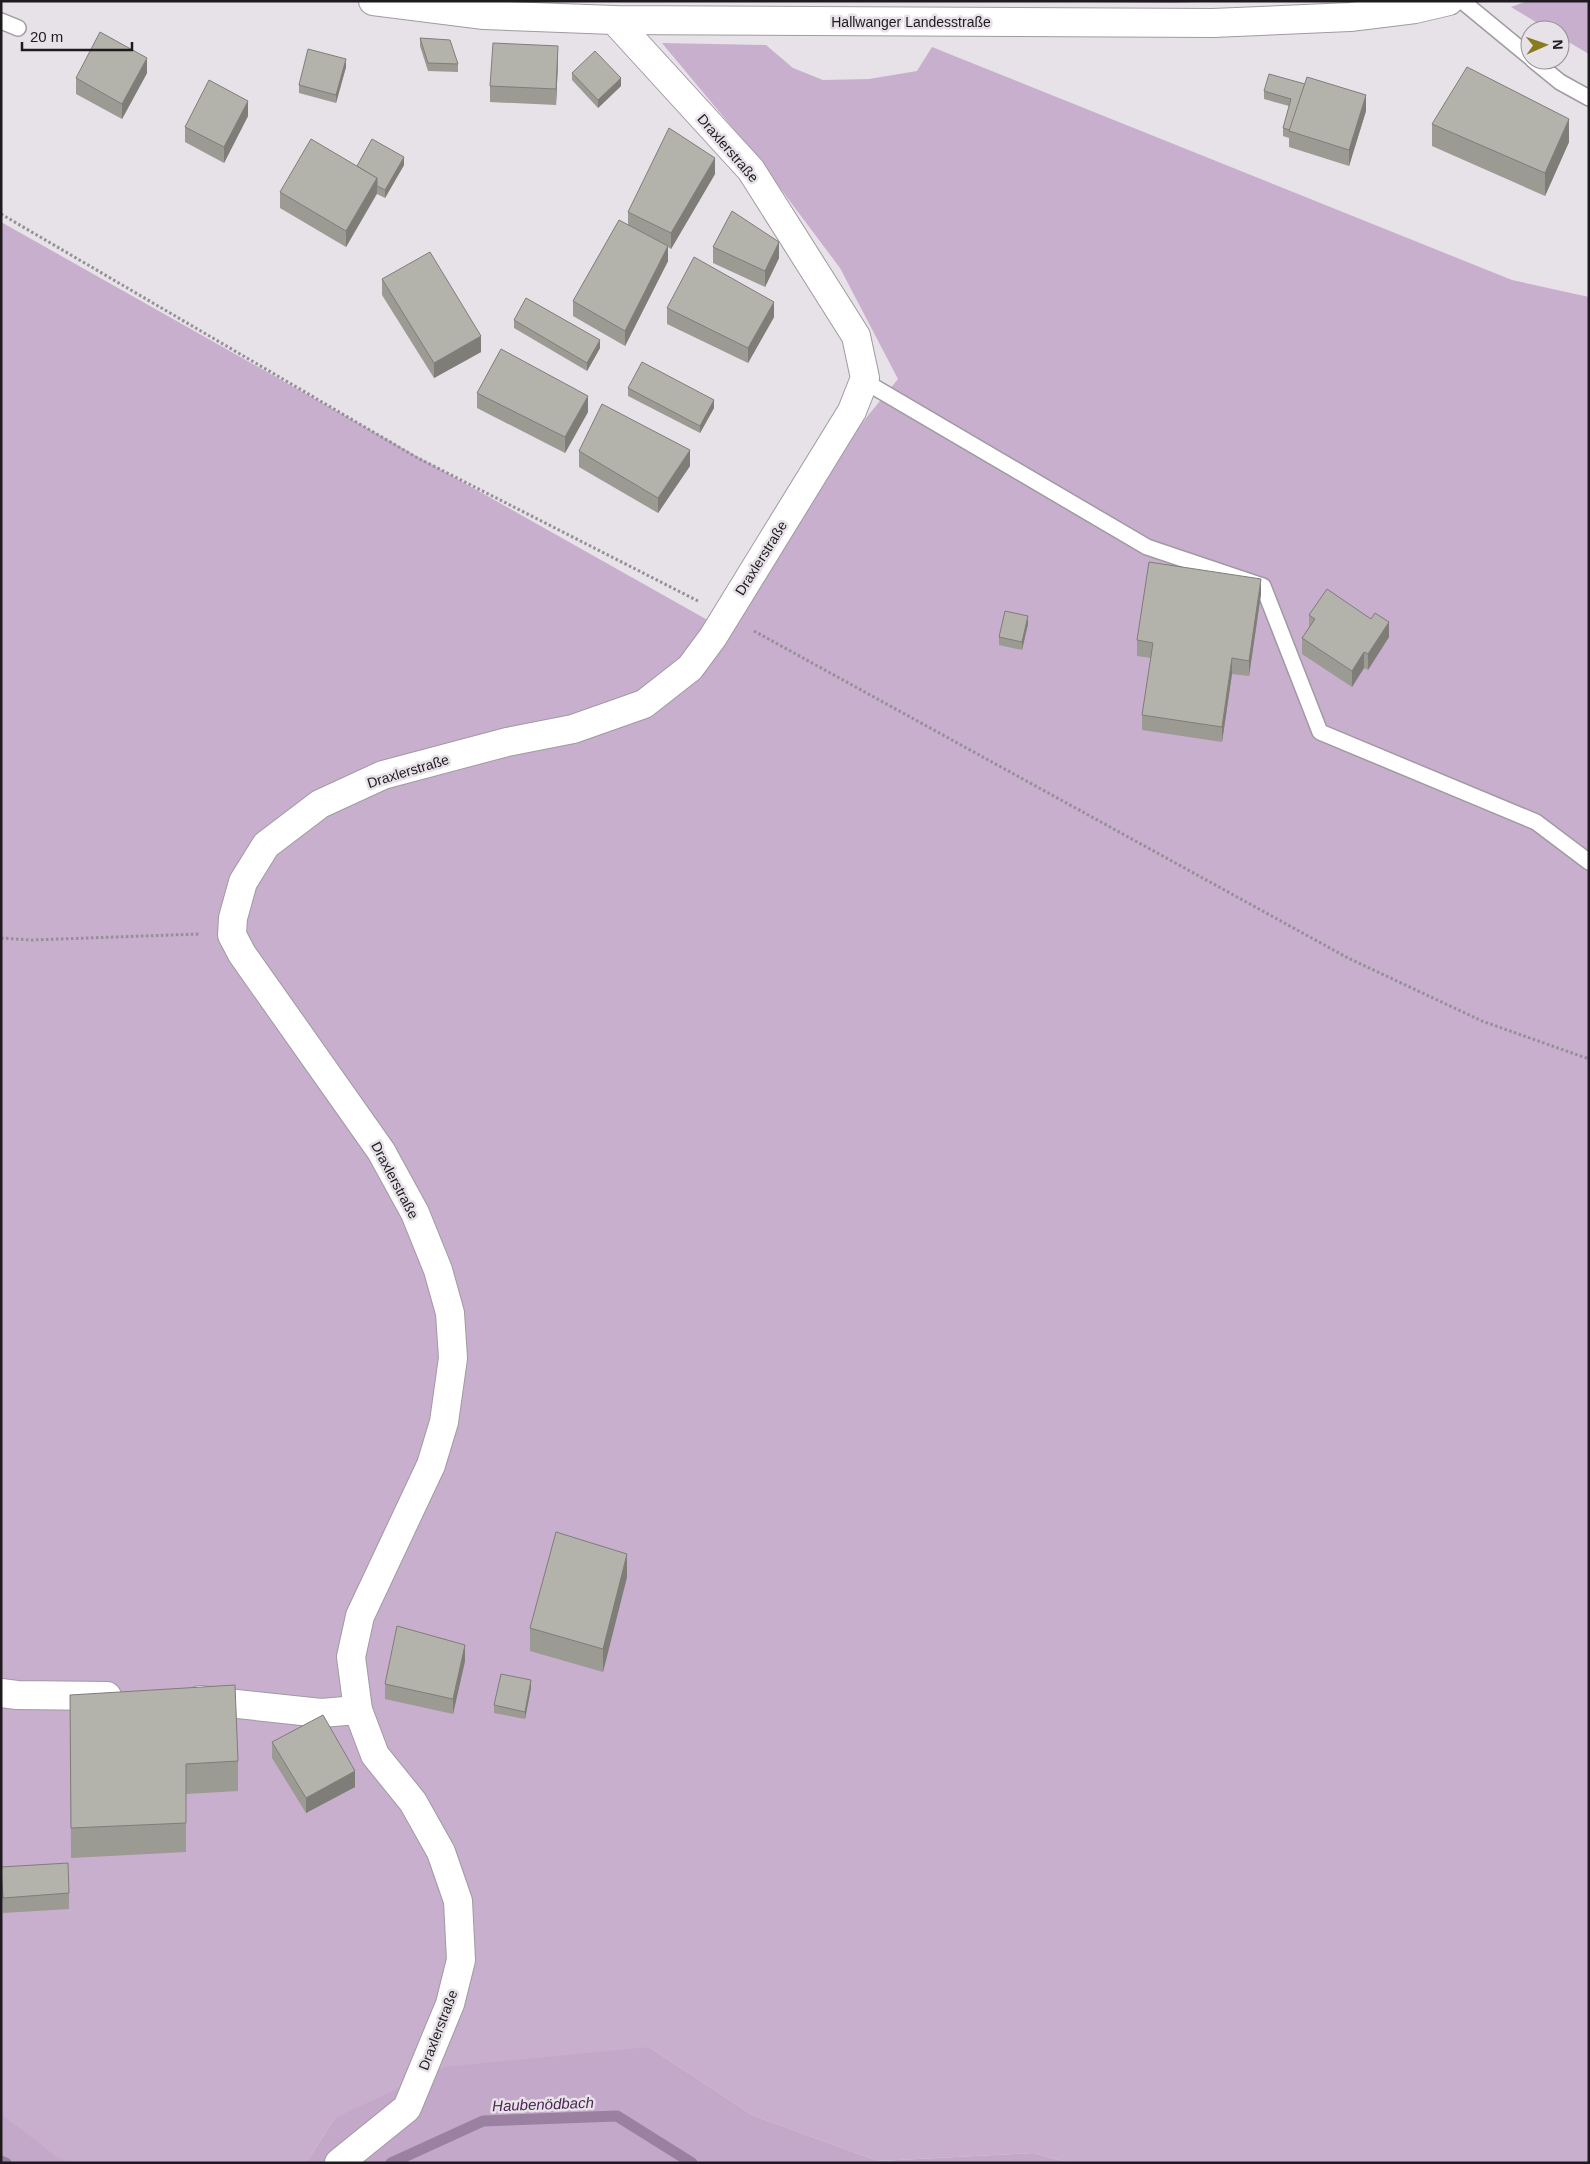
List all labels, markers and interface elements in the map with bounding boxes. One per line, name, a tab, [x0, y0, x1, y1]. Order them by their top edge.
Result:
street label: Hallwanger Landesstraße	[831, 14, 991, 30]
scale bar	[22, 20, 132, 52]
north arrow	[1520, 20, 1570, 70]
text: 20 m	[30, 28, 63, 45]
text: N	[1550, 39, 1566, 50]
street label: Draxlerstraße	[694, 111, 762, 185]
street label: Draxlerstraße	[732, 518, 790, 598]
street label: Draxlerstraße	[365, 751, 451, 791]
street label: Draxlerstraße	[368, 1139, 422, 1221]
street label: Draxlerstraße	[415, 1987, 461, 2072]
water label: Haubenödbach	[492, 2094, 594, 2114]

